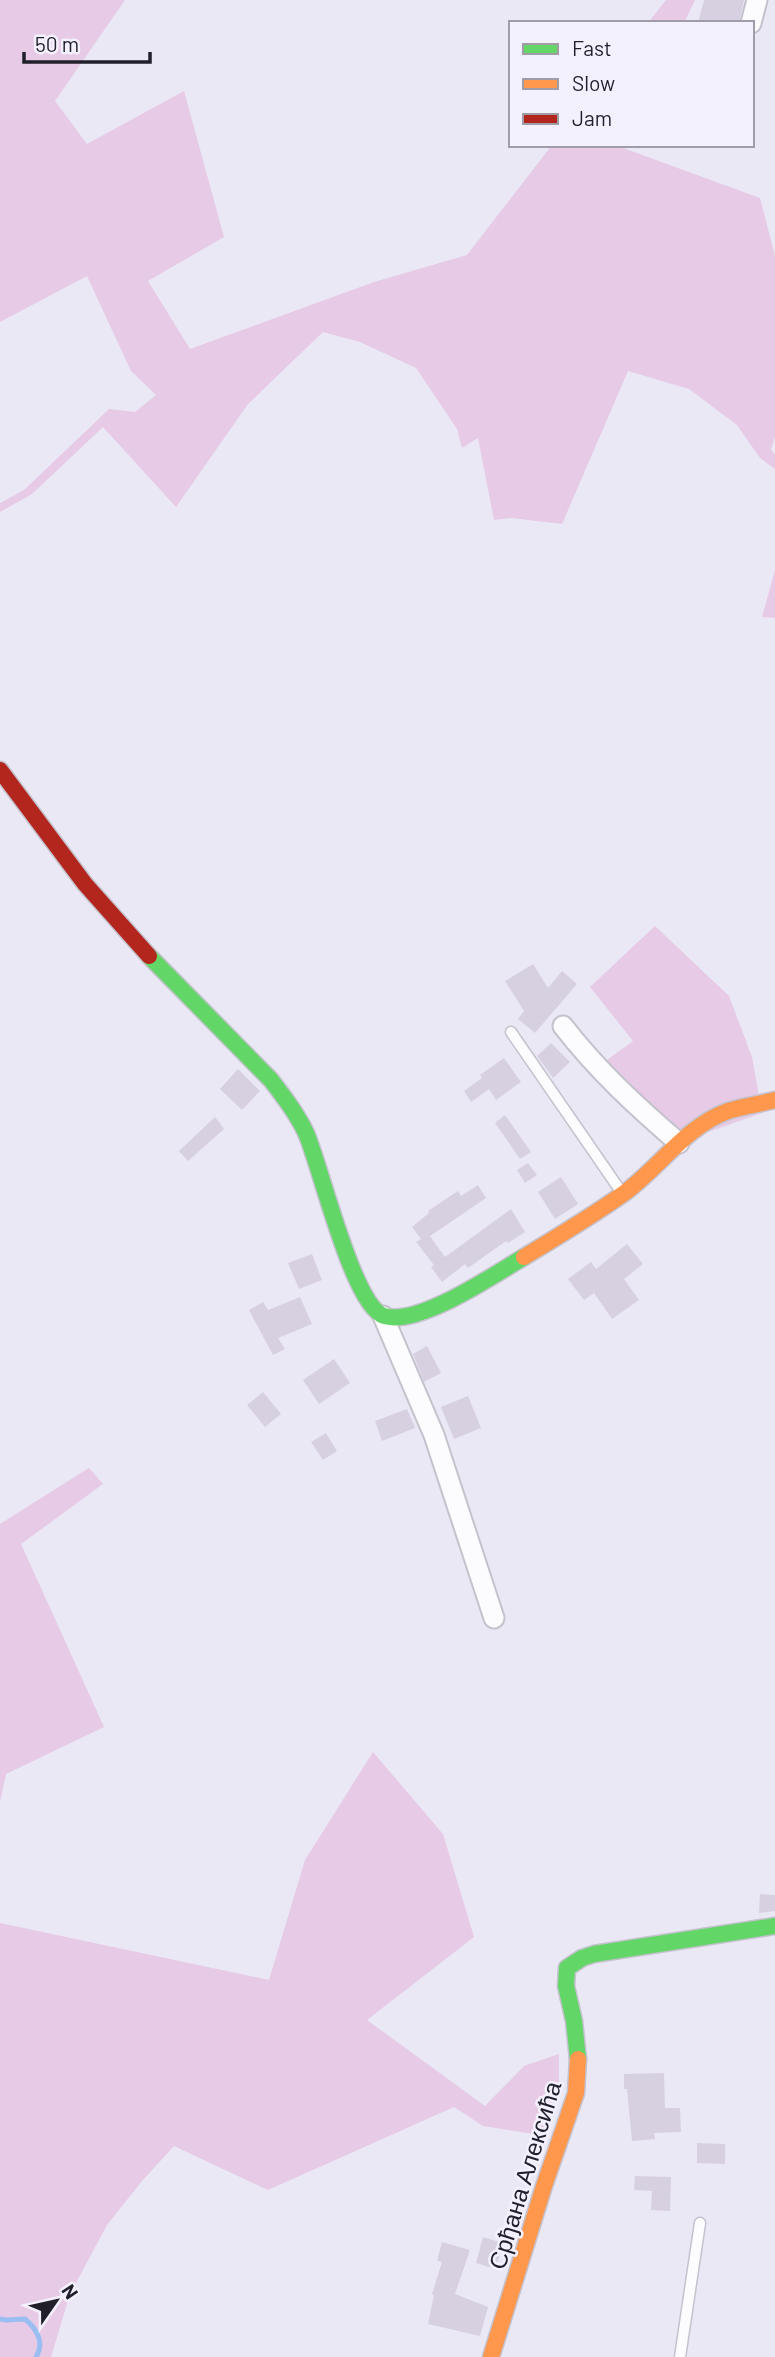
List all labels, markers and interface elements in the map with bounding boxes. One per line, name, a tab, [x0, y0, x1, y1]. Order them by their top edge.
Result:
scale bar	[24, 21, 150, 65]
legend	[509, 21, 754, 147]
text: 50 m	[35, 31, 79, 56]
text: Fast	[572, 35, 612, 60]
text: Slow	[572, 70, 615, 95]
text: Jam	[572, 105, 612, 130]
street label: Срђана Алексића	[482, 2077, 567, 2272]
north arrow	[21, 2266, 91, 2336]
text: N	[57, 2280, 84, 2303]

